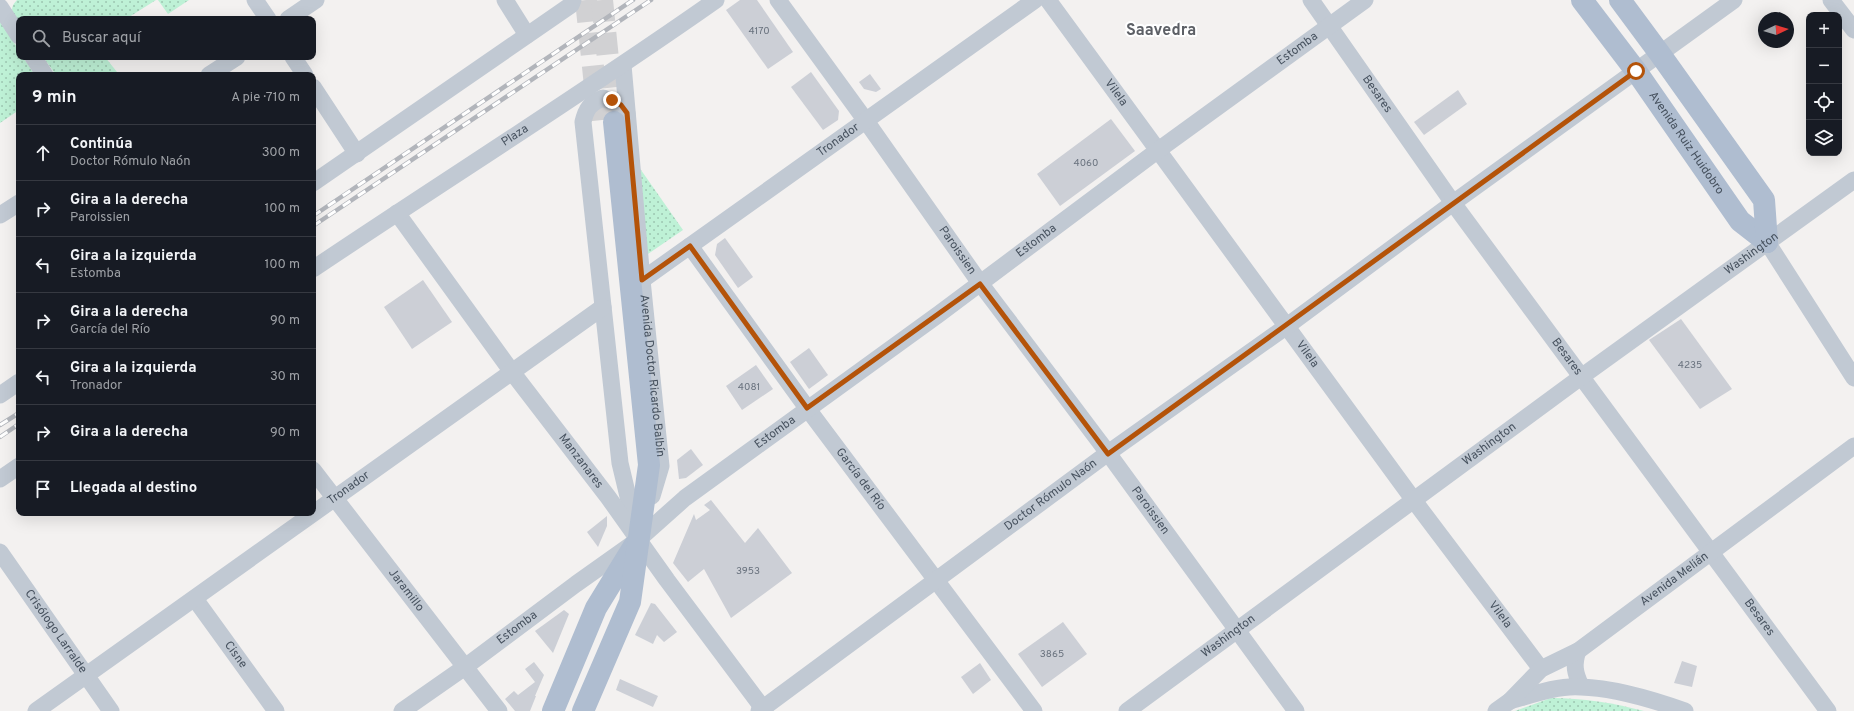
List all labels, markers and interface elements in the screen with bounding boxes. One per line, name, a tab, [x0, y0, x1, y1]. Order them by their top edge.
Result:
north arrow	[1758, 12, 1794, 48]
map controls	[1806, 12, 1842, 156]
button: +	[1806, 12, 1842, 48]
search box	[16, 16, 316, 60]
district label: Saavedra	[1126, 21, 1196, 41]
house number: 4170	[748, 25, 770, 38]
icon: search	[30, 27, 52, 49]
text: Buscar aquí	[62, 29, 141, 48]
street label: Estomba	[1274, 29, 1321, 69]
button: −	[1806, 48, 1842, 84]
route start	[1627, 62, 1645, 80]
street label: Besares	[1358, 72, 1396, 116]
street label: Vilela	[1101, 76, 1131, 110]
button: locate	[1806, 84, 1842, 120]
text: 9 min	[32, 87, 76, 109]
street label: Avenida Ruiz Huidobro	[1645, 88, 1728, 198]
text: A pie · 710 m	[231, 90, 300, 106]
route end	[603, 91, 621, 109]
street label: Tronador	[814, 119, 863, 161]
button: layers	[1806, 120, 1842, 156]
street label: Plaza	[498, 121, 532, 151]
text: Continúa	[70, 135, 132, 154]
icon: ahead	[32, 142, 54, 164]
text: 300 m	[262, 145, 300, 161]
text: Doctor Rómulo Naón	[70, 154, 191, 170]
house number: 4060	[1073, 157, 1099, 170]
text: Gira a la derecha	[70, 191, 188, 210]
icon: right	[32, 198, 54, 220]
text: 100 m	[264, 201, 300, 217]
text: Paroissien	[70, 210, 130, 226]
street label: Estomba	[1013, 221, 1060, 262]
street label: Paroissien	[935, 223, 980, 278]
street label: Washington	[1721, 229, 1782, 279]
text: Gira a la izquierda	[70, 247, 197, 266]
icon: left	[32, 254, 54, 276]
text: 100 m	[264, 257, 300, 273]
text: Estomba	[70, 266, 121, 282]
street label: Avenida Doctor Ricardo Balbín	[636, 294, 668, 458]
text: Gira a la derecha	[70, 303, 188, 322]
icon: right	[32, 310, 54, 332]
text: 90 m	[270, 313, 300, 329]
text: García del Río	[70, 322, 150, 338]
street label: Besares	[1547, 335, 1586, 379]
street label: Vilela	[1292, 338, 1322, 371]
text: Gira a la izquierda	[70, 359, 197, 378]
house number: 4235	[1678, 359, 1702, 372]
icon: left	[32, 366, 54, 388]
text: 30 m	[270, 369, 300, 385]
text: Tronador	[70, 378, 122, 394]
house number: 4081	[738, 381, 760, 394]
street label: Estomba	[752, 412, 799, 453]
street label: Washington	[1459, 419, 1520, 469]
icon: right	[32, 422, 54, 444]
text: Gira a la derecha	[70, 423, 188, 442]
text: 90 m	[270, 425, 300, 441]
street label: Manzanares	[555, 431, 607, 492]
street label: García del Río	[832, 445, 889, 514]
street label: Doctor Rómulo Naón	[1001, 456, 1101, 535]
street label: Tronador	[324, 467, 373, 509]
icon: arrive	[32, 478, 54, 500]
text: Llegada al destino	[70, 479, 197, 498]
street label: Paroissien	[1127, 484, 1173, 538]
street label: Avenida Melián	[1637, 549, 1712, 610]
house number: 3953	[736, 565, 760, 578]
street label: Jaramillo	[384, 566, 428, 615]
street label: Crisólogo Larralde	[21, 586, 90, 677]
street label: Besares	[1740, 596, 1778, 639]
street label: Vilela	[1485, 598, 1515, 631]
street label: Estomba	[494, 608, 541, 648]
street label: Washington	[1198, 611, 1259, 661]
street label: Cisne	[220, 638, 251, 672]
house number: 3865	[1040, 648, 1064, 661]

